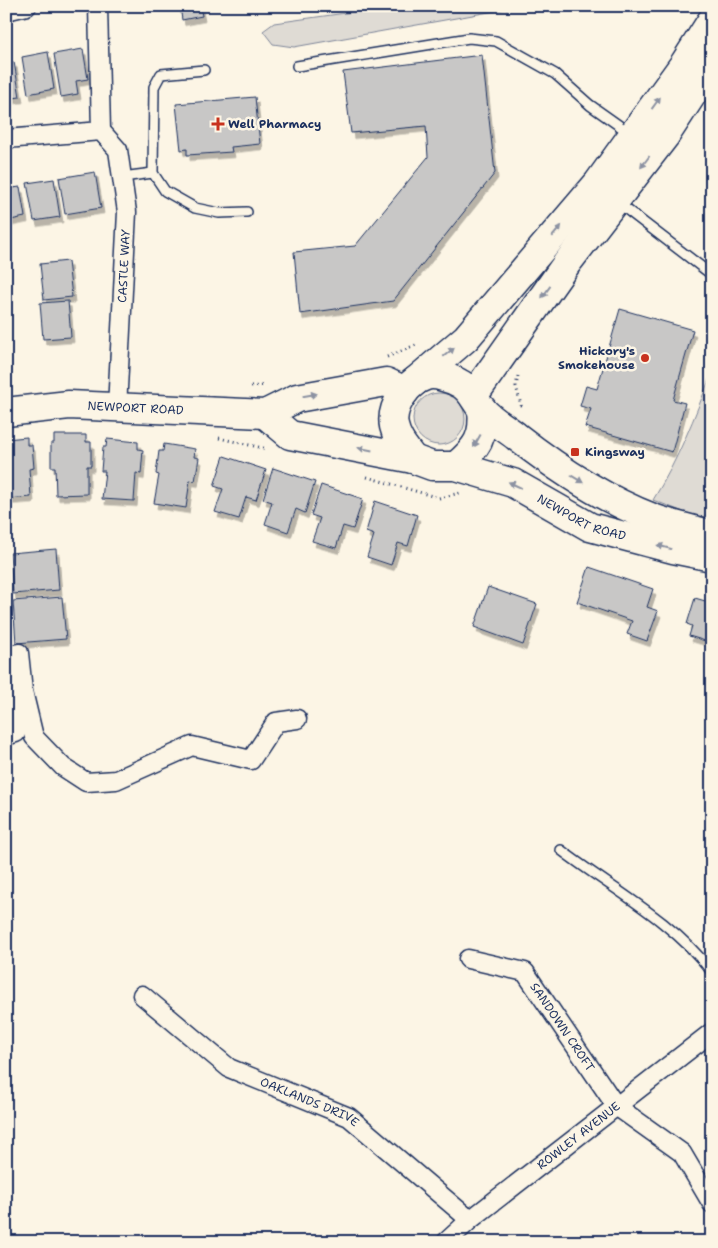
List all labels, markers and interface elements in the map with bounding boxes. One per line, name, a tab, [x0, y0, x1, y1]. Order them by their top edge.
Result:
one-way arrow	[651, 96, 661, 110]
place label: Well Pharmacy	[228, 116, 321, 132]
marker: Well Pharmacy	[212, 118, 224, 130]
one-way arrow	[640, 155, 650, 169]
one-way arrow	[551, 225, 562, 237]
street label: CASTLE WAY	[114, 228, 134, 303]
one-way arrow	[541, 285, 552, 298]
place label: Hickory's Smokehouse	[558, 343, 635, 373]
one-way arrow	[442, 347, 455, 358]
marker: Hickory's Smokehouse	[639, 352, 651, 364]
one-way arrow	[302, 391, 318, 399]
street label: NEWPORT ROAD	[87, 398, 184, 418]
one-way arrow	[473, 433, 481, 448]
place label: Kingsway	[585, 444, 645, 460]
one-way arrow	[357, 445, 373, 453]
marker: Kingsway	[569, 446, 581, 458]
one-way arrow	[571, 475, 584, 484]
one-way arrow	[508, 480, 522, 488]
street label: NEWPORT ROAD	[534, 490, 628, 544]
one-way arrow	[657, 542, 672, 550]
street label: SANDOWN CROFT	[527, 980, 599, 1075]
street label: OAKLANDS DRIVE	[258, 1074, 363, 1130]
street label: ROWLEY AVENUE	[534, 1098, 623, 1173]

